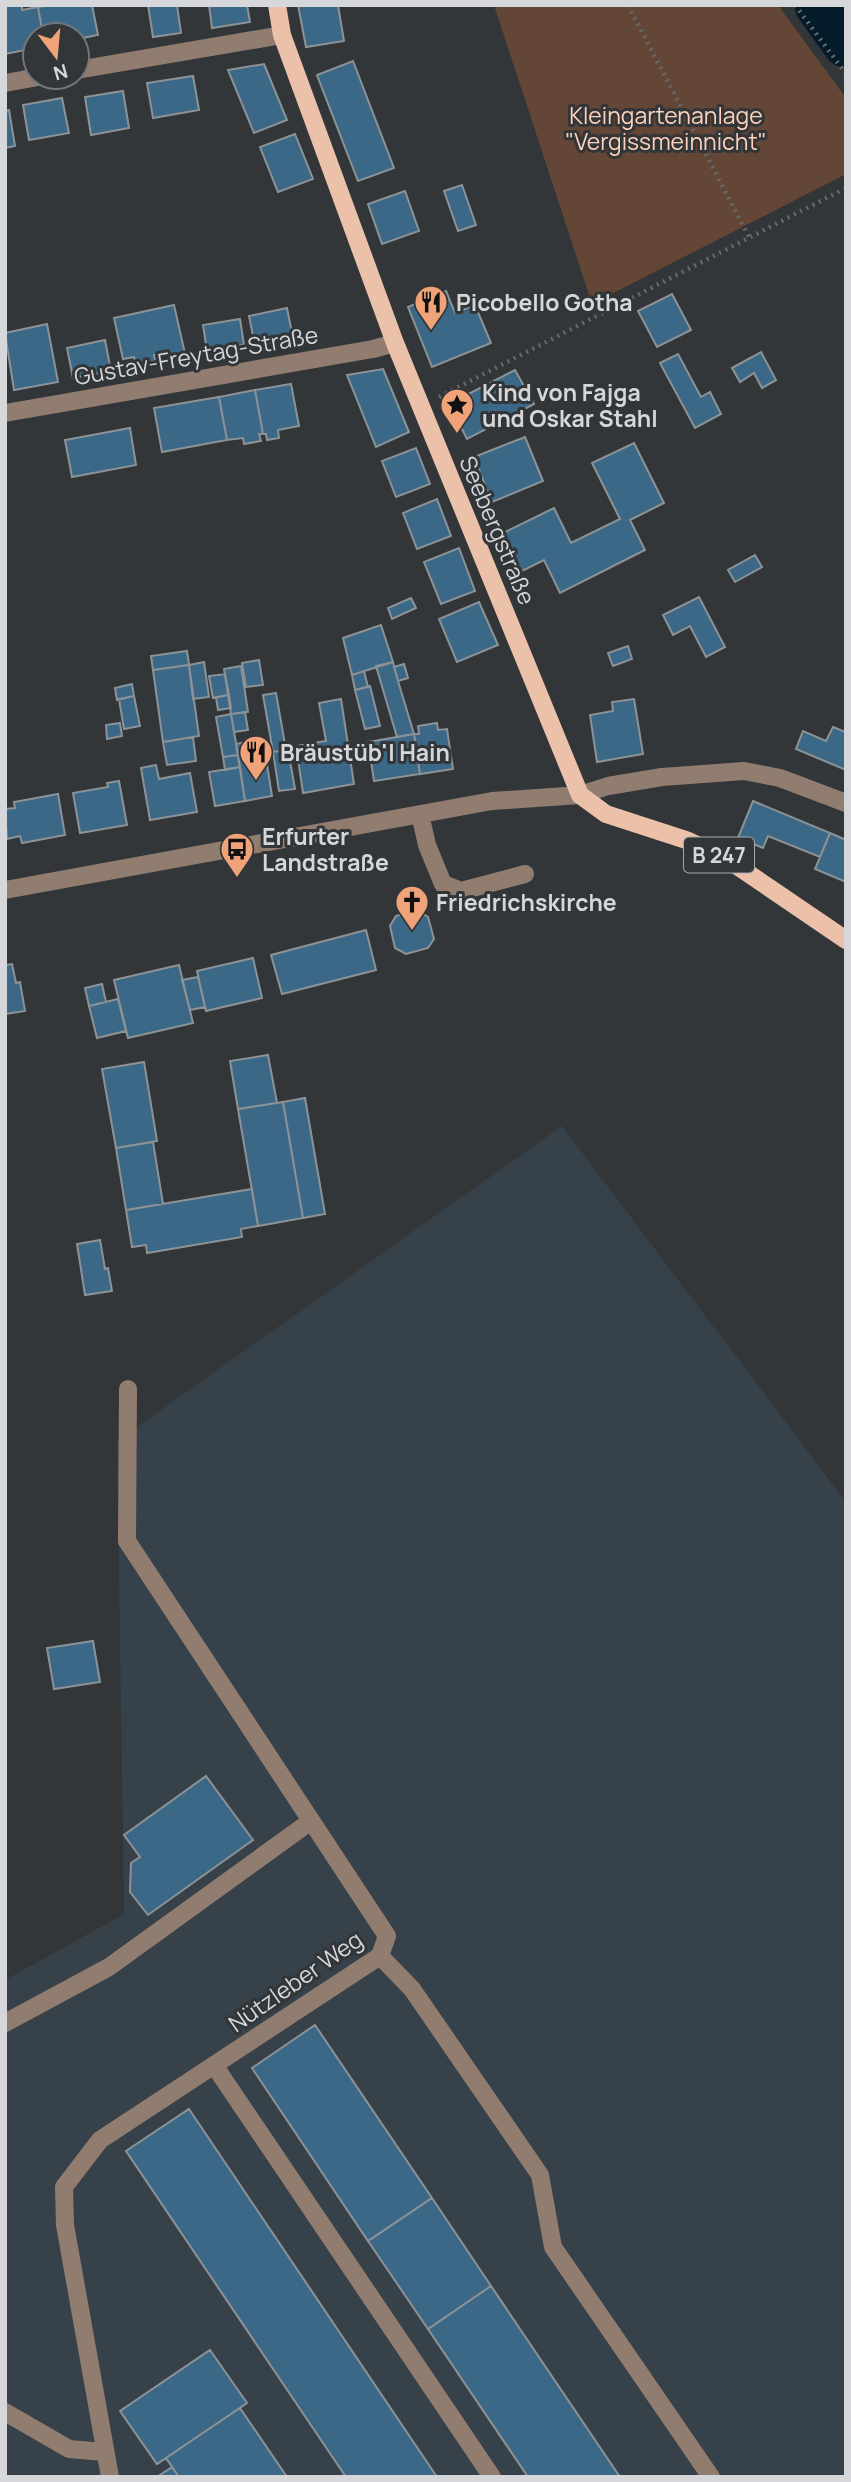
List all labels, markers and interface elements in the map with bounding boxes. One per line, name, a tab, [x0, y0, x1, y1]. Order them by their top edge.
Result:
north arrow	[21, 21, 91, 91]
text: N	[51, 58, 71, 87]
park label: Kleingartenanlage "Vergissmeinnicht"	[565, 99, 767, 157]
restaurant icon: Picobello Gotha	[412, 283, 450, 332]
place label: Picobello Gotha	[456, 286, 633, 318]
street label: Gustav-Freytag-Straße	[71, 318, 321, 392]
place label: Kind von Fajga und Oskar Stahl	[482, 376, 658, 434]
place icon: Kind von Fajga und Oskar Stahl	[438, 386, 476, 435]
street label: Seebergstraße	[452, 451, 544, 609]
restaurant icon: Bräustüb'l Hain	[237, 733, 275, 782]
place label: Bräustüb'l Hain	[280, 736, 450, 768]
place label: Erfurter Landstraße	[262, 820, 389, 878]
bus stop icon: Erfurter Landstraße	[218, 830, 256, 879]
road number: B 247	[684, 838, 754, 872]
church icon: Friedrichskirche	[393, 883, 431, 932]
place label: Friedrichskirche	[436, 886, 617, 918]
street label: Nützleber Weg	[222, 1923, 368, 2039]

